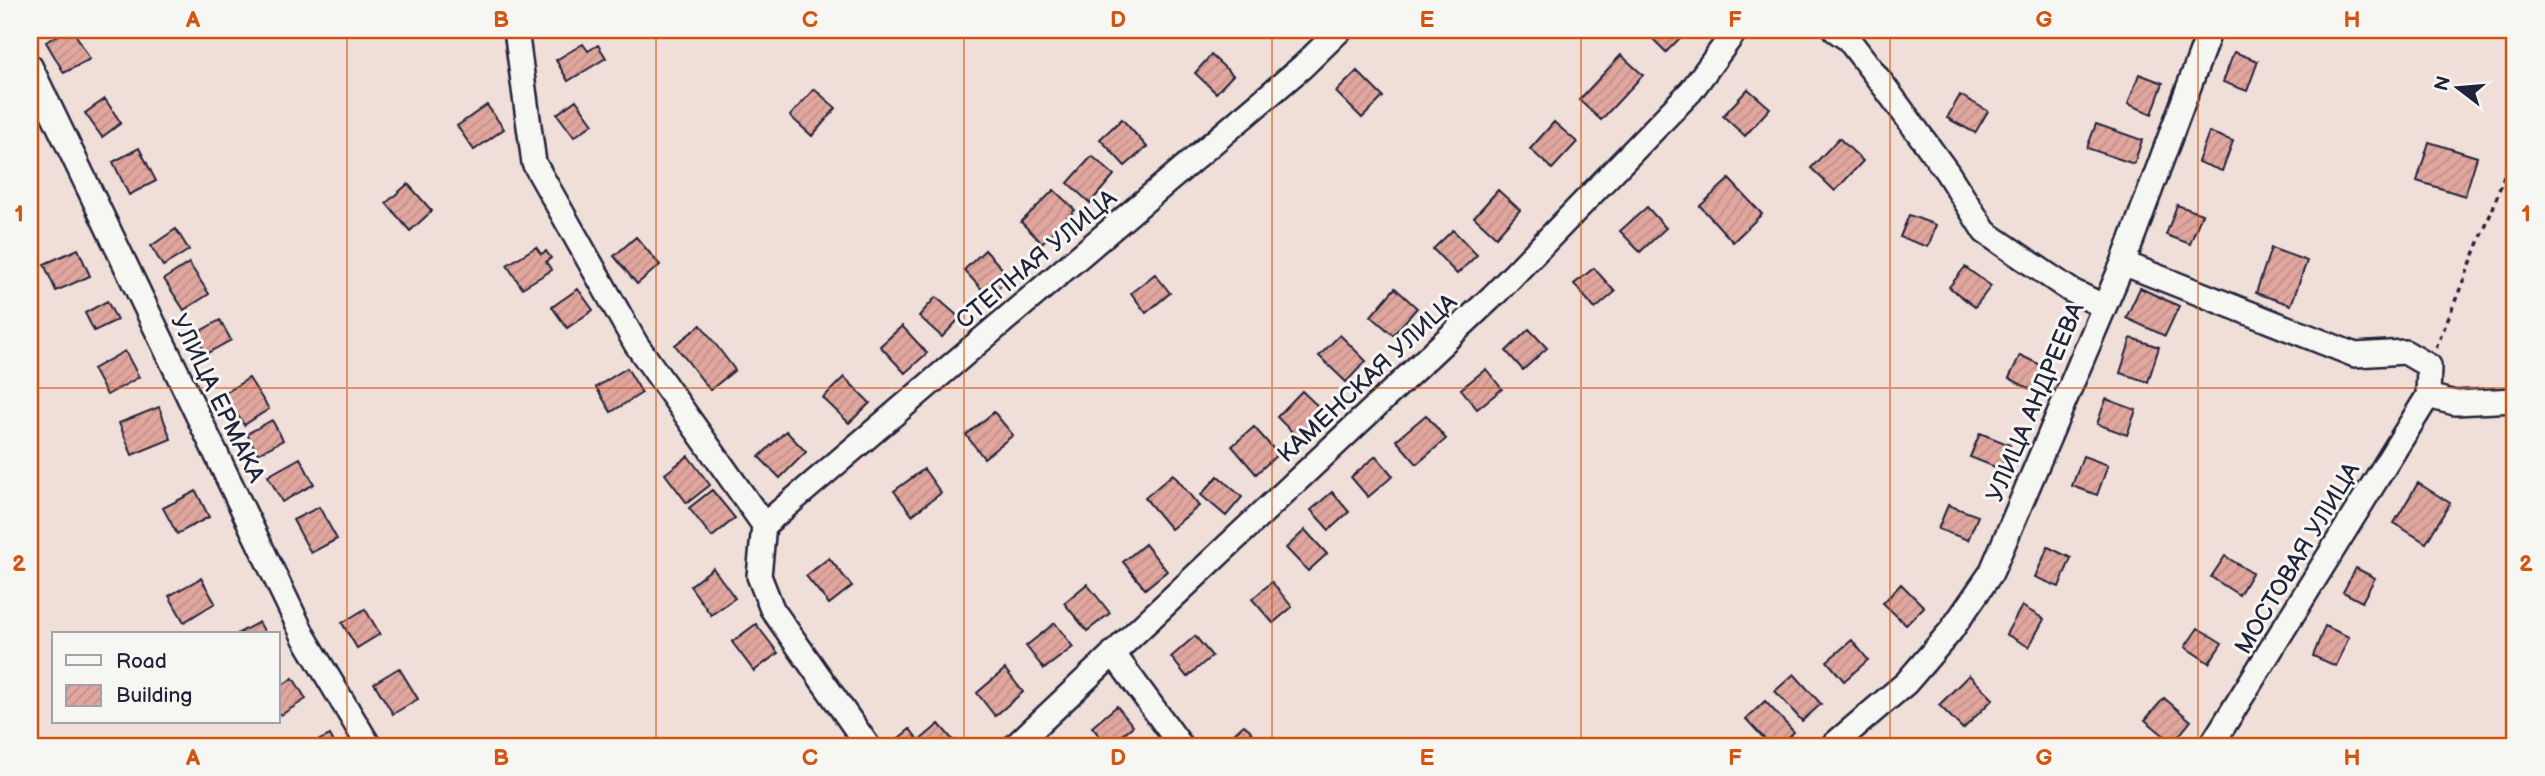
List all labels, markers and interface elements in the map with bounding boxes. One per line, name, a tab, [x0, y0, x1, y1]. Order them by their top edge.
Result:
text: A	[185, 6, 201, 34]
text: B	[493, 6, 509, 34]
text: C	[802, 6, 818, 34]
text: D	[1110, 6, 1126, 34]
text: E	[1420, 6, 1435, 34]
text: F	[1728, 6, 1742, 34]
text: G	[2036, 6, 2053, 34]
text: H	[2343, 6, 2361, 34]
north arrow	[2422, 52, 2492, 122]
text: N	[2430, 74, 2456, 94]
street label: СТЕПНАЯ УЛИЦА	[950, 183, 1123, 335]
text: 1	[14, 200, 24, 228]
text: 1	[2521, 200, 2531, 228]
street label: КАМЕНСКАЯ УЛИЦА	[1272, 287, 1463, 469]
street label: УЛИЦА АНДРЕЕВА	[1980, 298, 2091, 506]
street label: УЛИЦА ЕРМАКА	[164, 309, 271, 487]
street label: МОСТОВАЯ УЛИЦА	[2229, 457, 2366, 659]
text: 2	[12, 550, 26, 578]
text: 2	[2519, 550, 2533, 578]
legend	[52, 632, 280, 724]
text: Road	[116, 649, 167, 674]
text: Building	[116, 683, 192, 708]
text: A	[185, 744, 201, 772]
text: B	[493, 744, 509, 772]
text: C	[802, 744, 818, 772]
text: D	[1110, 744, 1126, 772]
text: E	[1420, 744, 1435, 772]
text: F	[1728, 744, 1742, 772]
text: G	[2036, 744, 2053, 772]
text: H	[2343, 744, 2361, 772]

